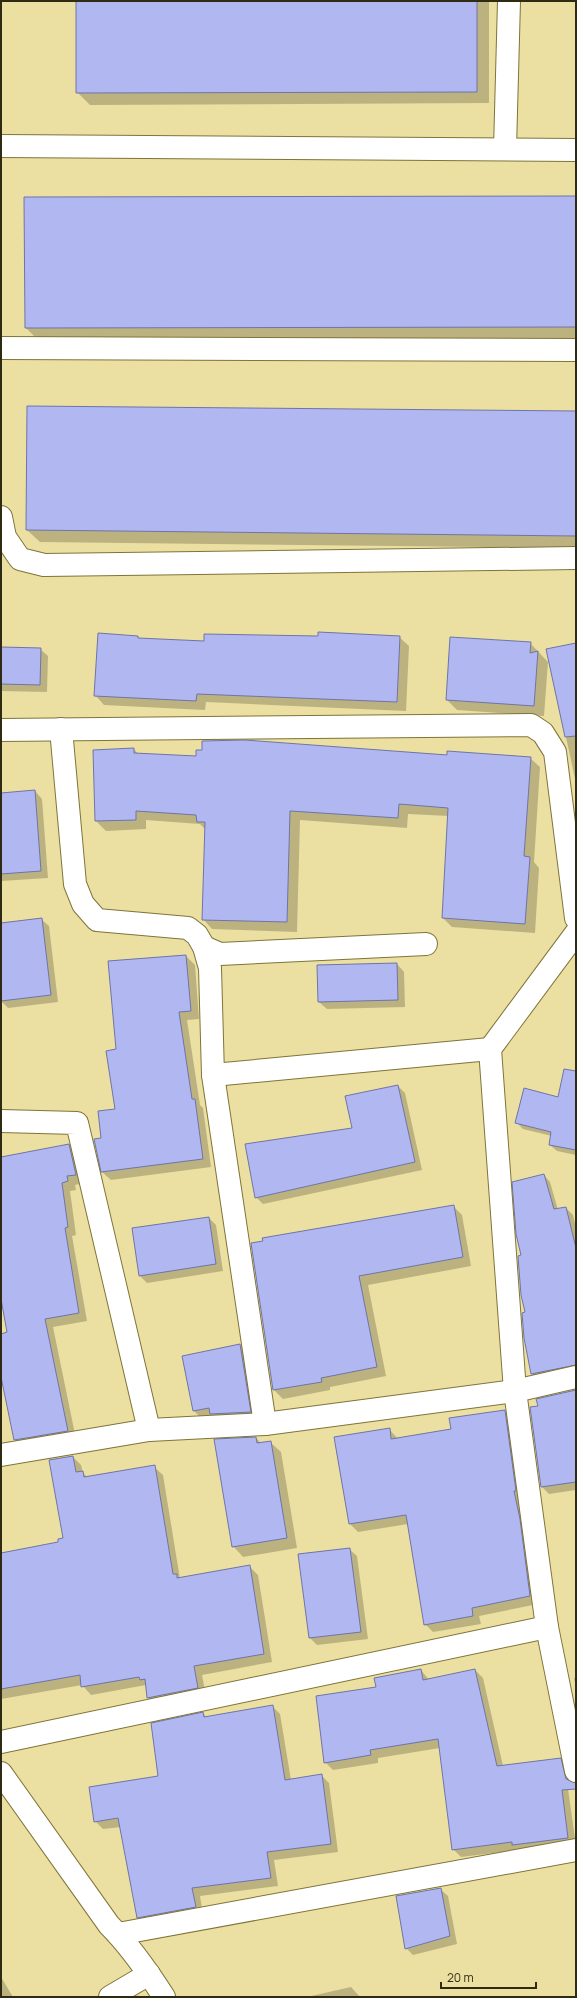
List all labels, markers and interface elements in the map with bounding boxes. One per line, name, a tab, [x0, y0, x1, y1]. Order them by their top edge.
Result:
scale bar	[441, 1964, 536, 1990]
text: 20 m	[447, 1969, 474, 1986]

